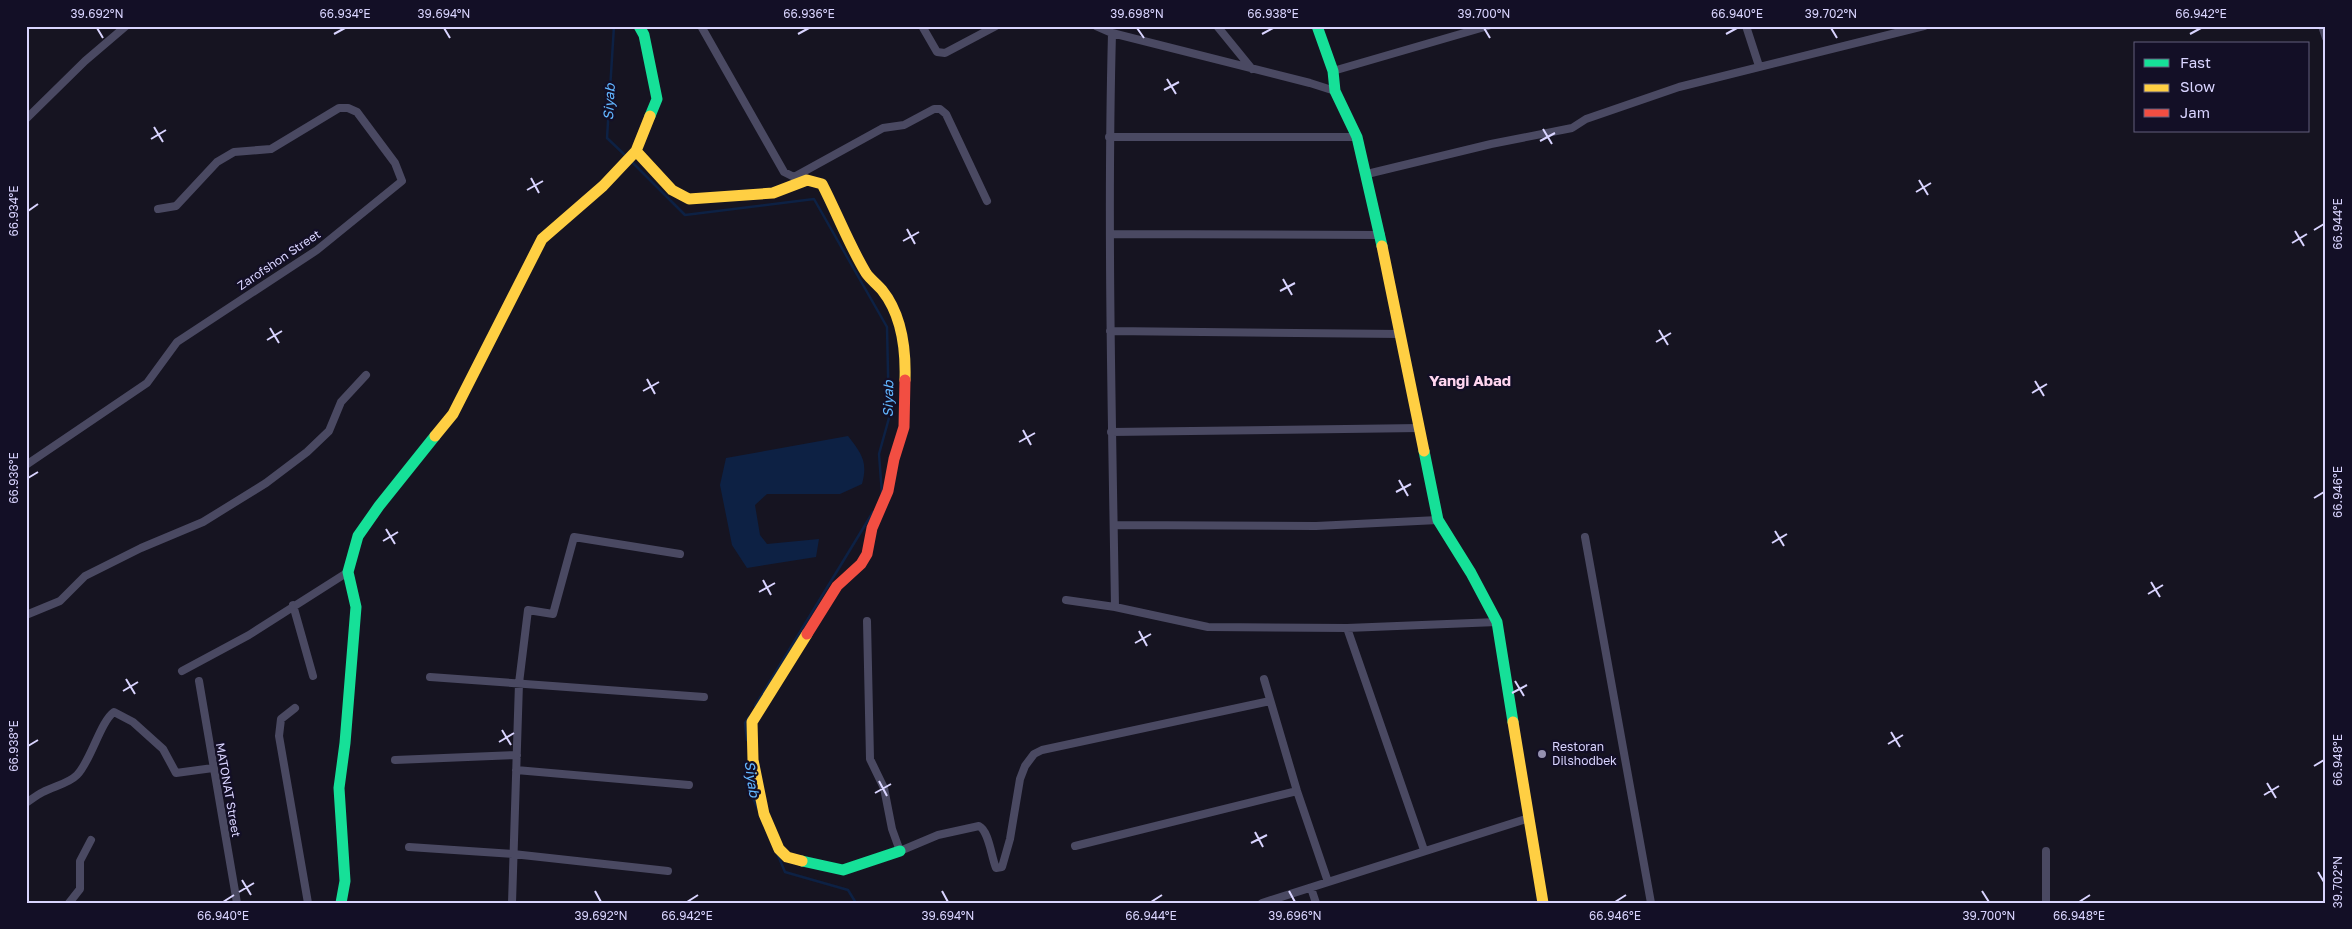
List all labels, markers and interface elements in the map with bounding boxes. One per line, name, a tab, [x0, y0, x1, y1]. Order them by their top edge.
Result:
text: 39.692°N	[70, 6, 124, 21]
text: 66.934°E	[319, 6, 371, 21]
text: 39.694°N	[418, 6, 470, 21]
text: 66.936°E	[783, 6, 835, 21]
text: 39.698°N	[1110, 6, 1164, 21]
text: 66.938°E	[1247, 6, 1299, 21]
text: 39.700°N	[1458, 6, 1510, 21]
text: 66.940°E	[1711, 6, 1763, 21]
text: 39.702°N	[1805, 6, 1857, 21]
text: 66.942°E	[2175, 6, 2227, 21]
legend	[2134, 42, 2310, 132]
text: Fast	[2180, 53, 2211, 71]
text: Slow	[2180, 77, 2215, 95]
water label: Siyab	[599, 82, 618, 121]
text: Jam	[2180, 103, 2210, 121]
text: 66.934°E	[6, 185, 21, 237]
text: 66.944°E	[2330, 198, 2345, 250]
street label: Zarofshon Street	[234, 226, 323, 293]
district label: Yangi Abad	[1429, 371, 1511, 389]
water label: Siyab	[879, 379, 896, 417]
text: 66.936°E	[6, 452, 21, 504]
text: 66.946°E	[2330, 466, 2345, 518]
text: 66.938°E	[6, 720, 21, 772]
text: 66.948°E	[2330, 734, 2345, 786]
place label: Restoran Dilshodbek	[1552, 739, 1617, 768]
street label: MATONAT Street	[213, 742, 244, 838]
marker: Restoran Dilshodbek	[1536, 748, 1548, 760]
water label: Siyab	[742, 760, 764, 800]
text: 39.702°N	[2330, 856, 2345, 908]
text: 66.940°E	[197, 908, 249, 923]
text: 39.692°N	[574, 908, 628, 923]
text: 66.942°E	[661, 908, 713, 923]
text: 39.694°N	[922, 908, 974, 923]
text: 66.944°E	[1125, 908, 1177, 923]
text: 39.696°N	[1268, 908, 1322, 923]
text: 66.946°E	[1589, 908, 1641, 923]
text: 39.700°N	[1963, 908, 2015, 923]
text: 66.948°E	[2053, 908, 2105, 923]

